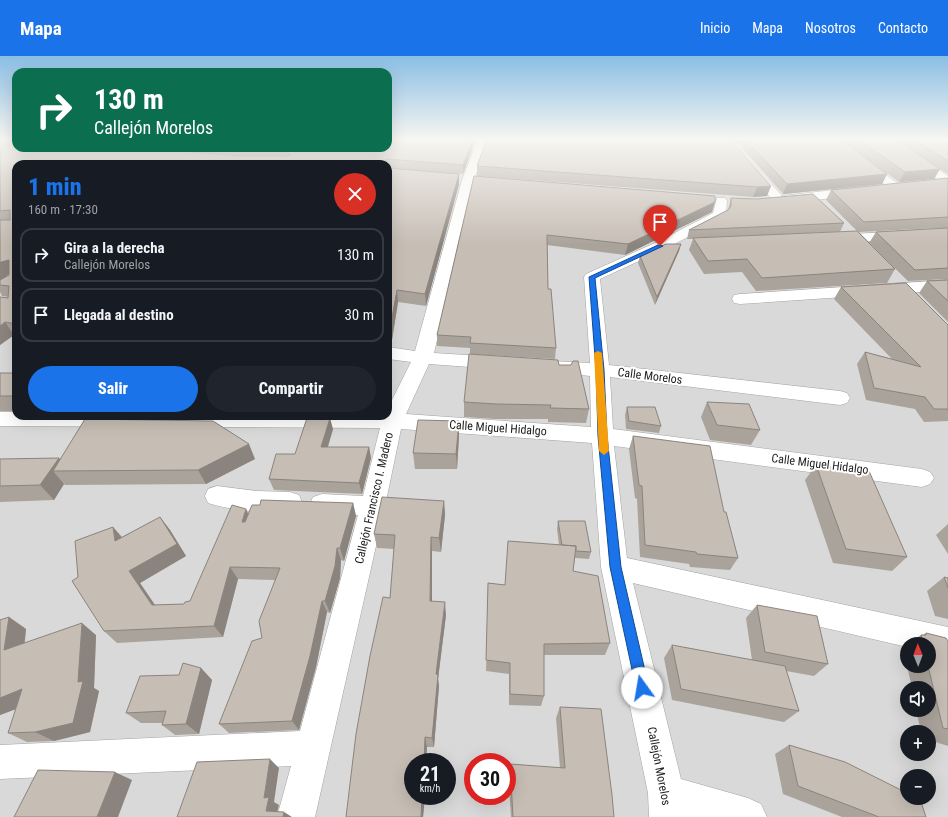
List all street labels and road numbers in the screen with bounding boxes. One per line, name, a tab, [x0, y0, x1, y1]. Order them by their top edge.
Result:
street label: Calle Morelos	[617, 365, 683, 387]
street label: Calle Miguel Hidalgo	[449, 418, 547, 438]
street label: Callejón Francisco I. Madero	[352, 431, 396, 565]
street label: Calle Miguel Hidalgo	[771, 451, 869, 477]
street label: Callejón Morelos	[645, 726, 673, 806]

